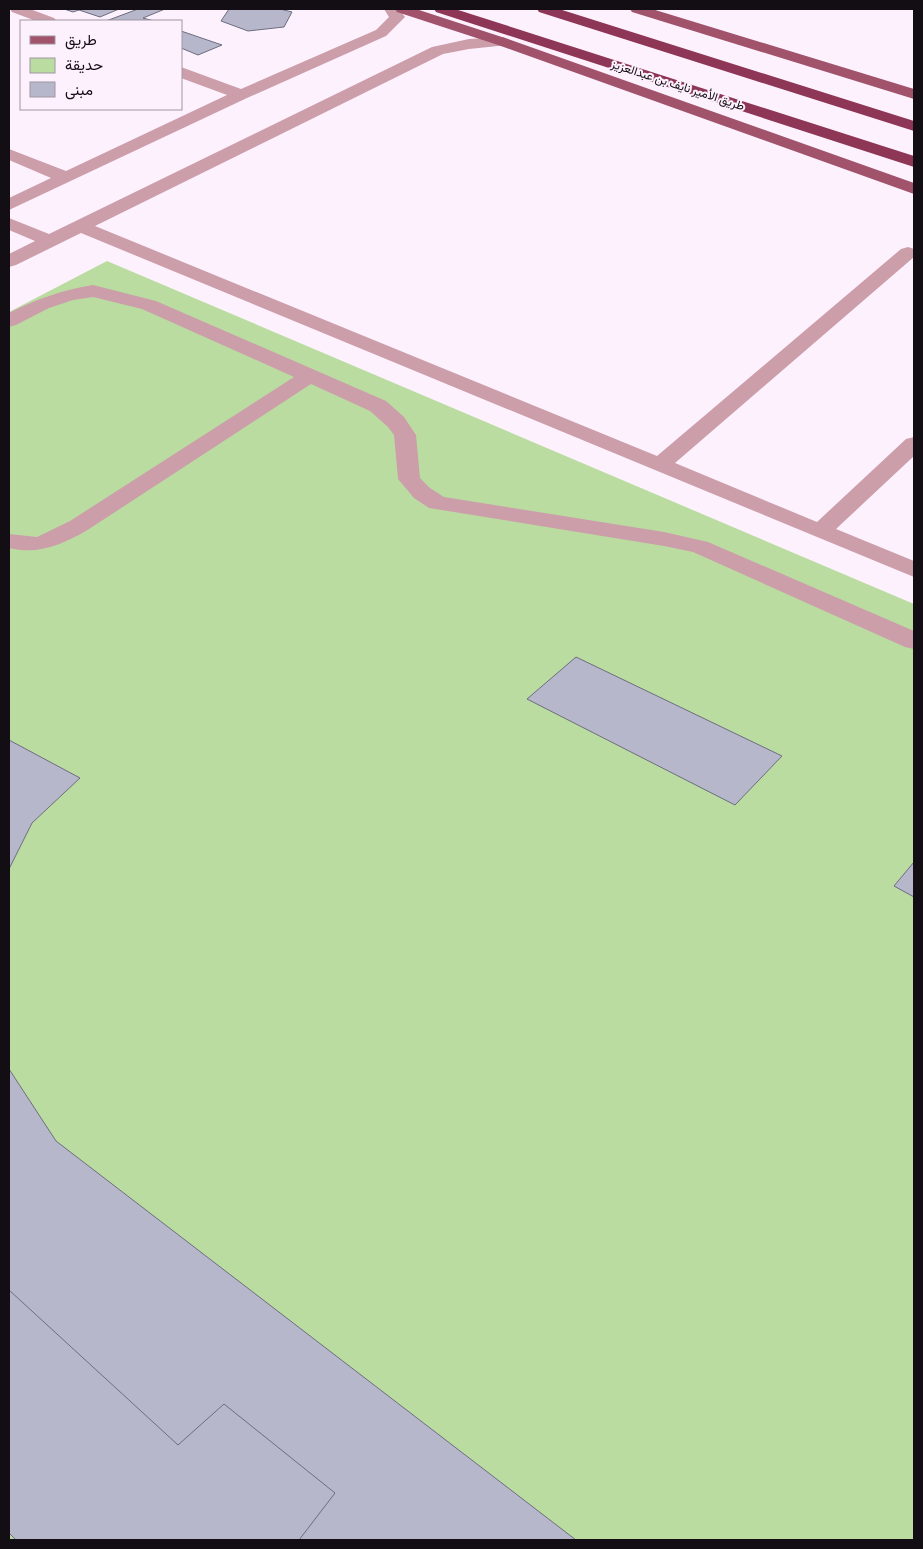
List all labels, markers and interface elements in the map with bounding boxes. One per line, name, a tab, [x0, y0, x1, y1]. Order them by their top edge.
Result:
legend	[20, 20, 182, 110]
text: طريق	[65, 31, 97, 50]
text: حديقة	[65, 56, 103, 74]
street label: طريق الأمير نايف بن عبدالعزيز	[608, 57, 747, 114]
text: مبنى	[65, 81, 93, 100]

